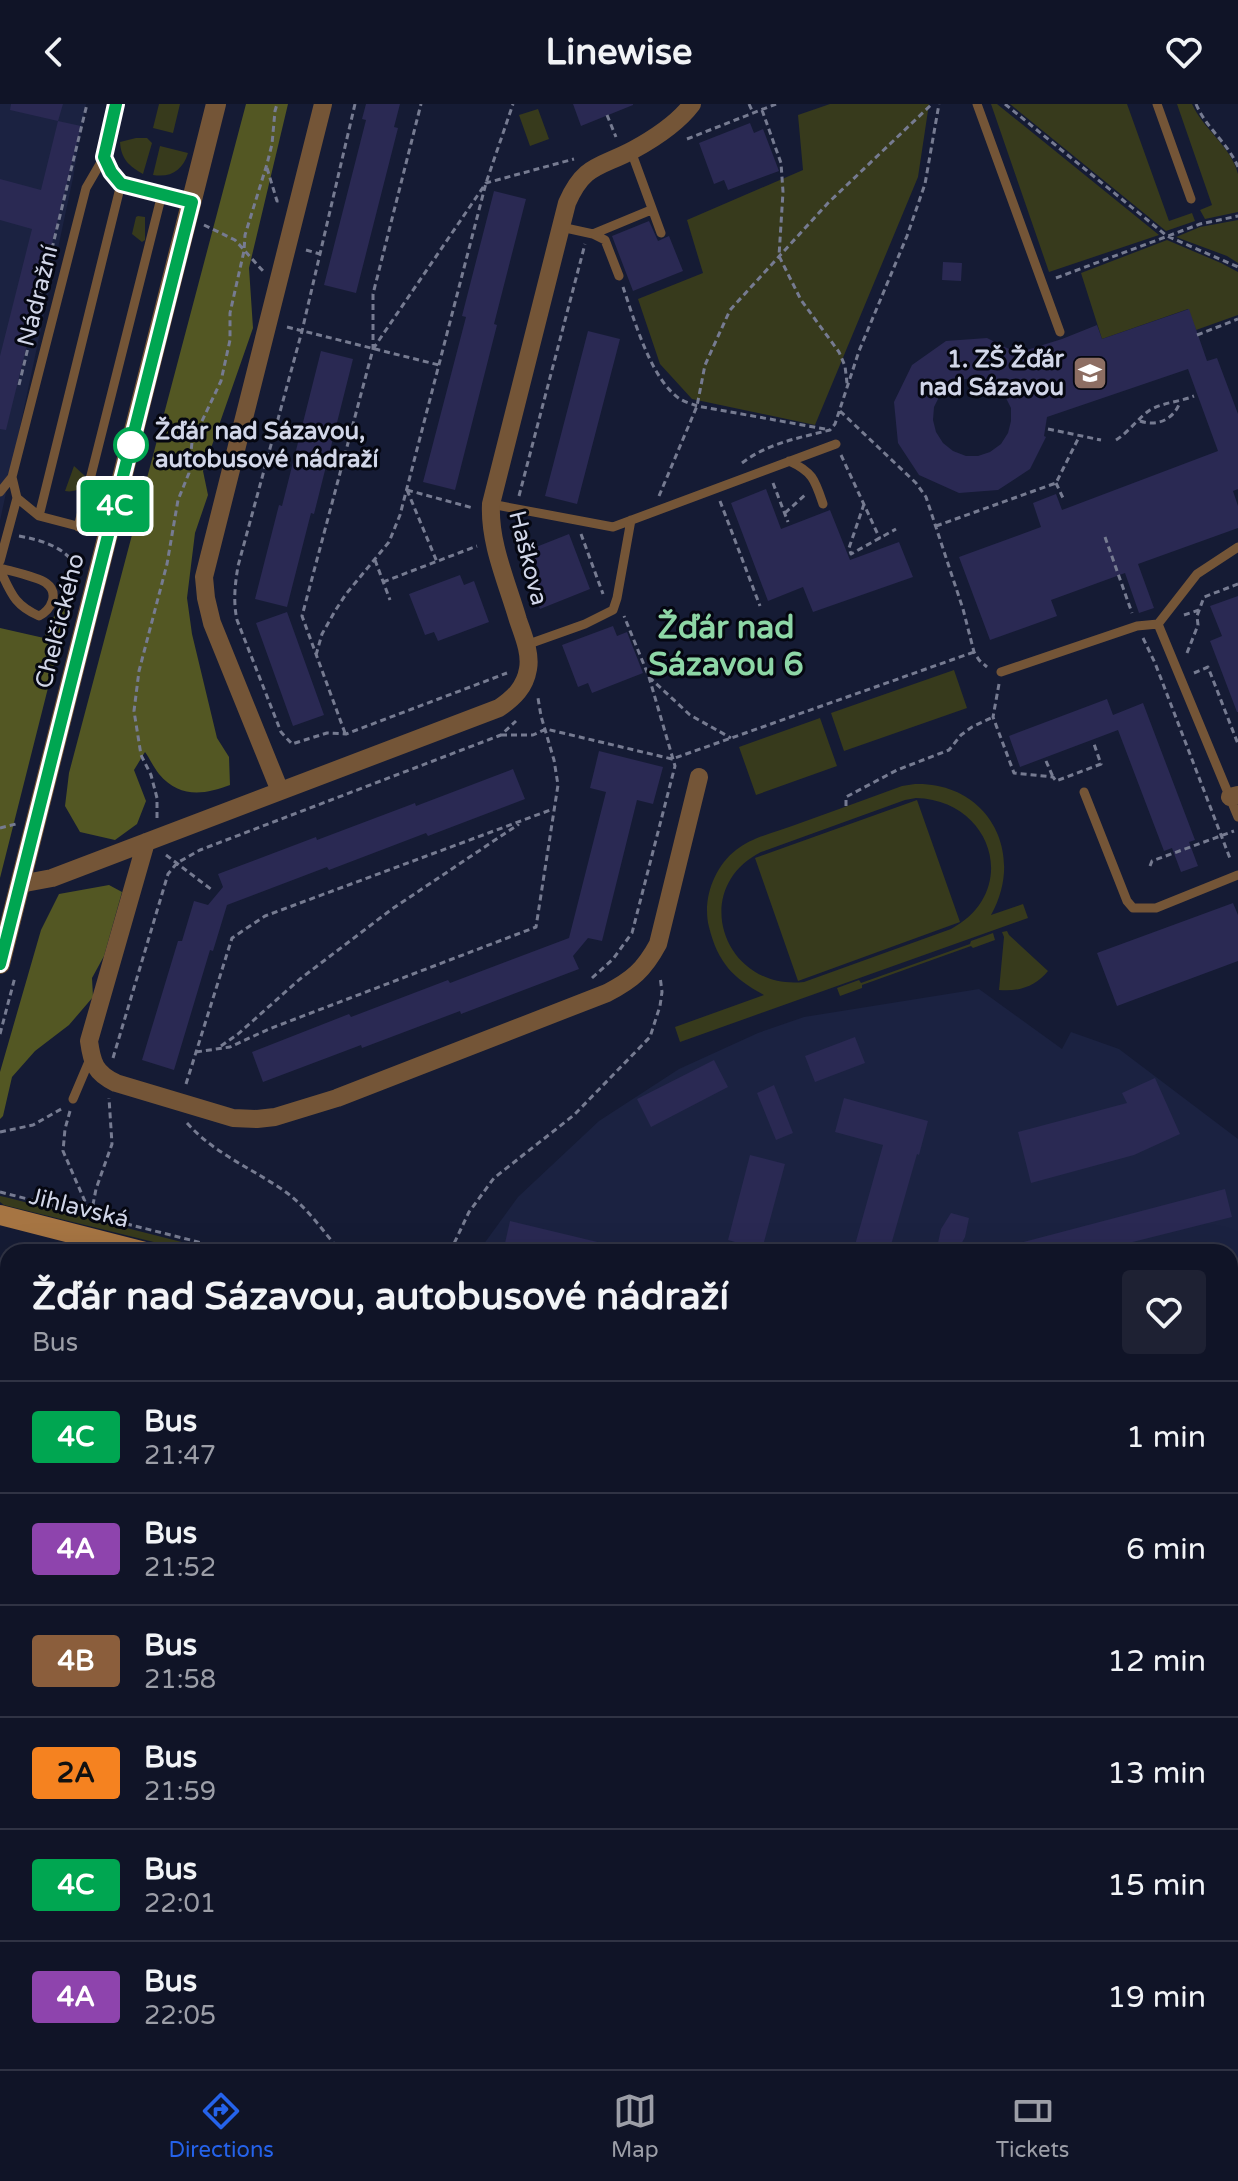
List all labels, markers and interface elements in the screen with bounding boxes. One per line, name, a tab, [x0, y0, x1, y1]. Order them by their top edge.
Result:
icon: back	[32, 30, 76, 74]
icon: heart	[1162, 30, 1206, 74]
text: Linewise	[546, 31, 692, 74]
street label: Nádražní	[11, 242, 65, 350]
place label: 1. ZŠ Žďár nad Sázavou	[919, 344, 1065, 402]
school or university icon: 1. ZŠ Žďár nad Sázavou	[1071, 354, 1109, 392]
place label: Žďár nad Sázavou, autobusové nádraží	[155, 416, 379, 474]
marker: Žďár nad Sázavou, autobusové nádraží	[114, 428, 148, 462]
line badge: 4C	[79, 480, 151, 532]
text: 4C	[96, 489, 134, 523]
street label: Haškova	[502, 508, 554, 608]
street label: Chelčického	[29, 551, 91, 691]
district label: Žďár nad Sázavou 6	[648, 608, 804, 684]
street label: Jihlavská	[26, 1182, 132, 1234]
button: heart	[1122, 1270, 1206, 1354]
text: Žďár nad Sázavou, autobusové nádraží	[32, 1274, 729, 1320]
text: Bus	[32, 1327, 78, 1358]
text: Bus	[144, 1403, 197, 1440]
text: 1 min	[1126, 1419, 1206, 1456]
text: 4C	[57, 1420, 95, 1454]
text: 21:47	[144, 1440, 216, 1471]
text: Bus	[144, 1515, 197, 1552]
text: 6 min	[1126, 1531, 1206, 1568]
text: 4A	[57, 1532, 95, 1566]
text: 21:52	[144, 1552, 216, 1583]
text: Bus	[144, 1627, 197, 1664]
text: 12 min	[1107, 1643, 1206, 1680]
text: 4B	[58, 1644, 95, 1678]
text: 21:58	[144, 1664, 216, 1695]
text: Bus	[144, 1739, 197, 1776]
text: 13 min	[1107, 1755, 1206, 1792]
text: 2A	[57, 1756, 95, 1790]
text: 21:59	[144, 1776, 216, 1807]
text: Bus	[144, 1851, 197, 1888]
text: 15 min	[1107, 1867, 1206, 1904]
text: 4C	[57, 1868, 95, 1902]
text: 22:01	[144, 1888, 216, 1919]
text: Bus	[144, 1963, 197, 2000]
text: 19 min	[1107, 1979, 1206, 2016]
text: 4A	[57, 1980, 95, 2014]
text: 22:05	[144, 2000, 216, 2031]
tab: Directions	[169, 2089, 274, 2163]
tab: Map	[611, 2089, 659, 2163]
tab: Tickets	[996, 2089, 1069, 2163]

